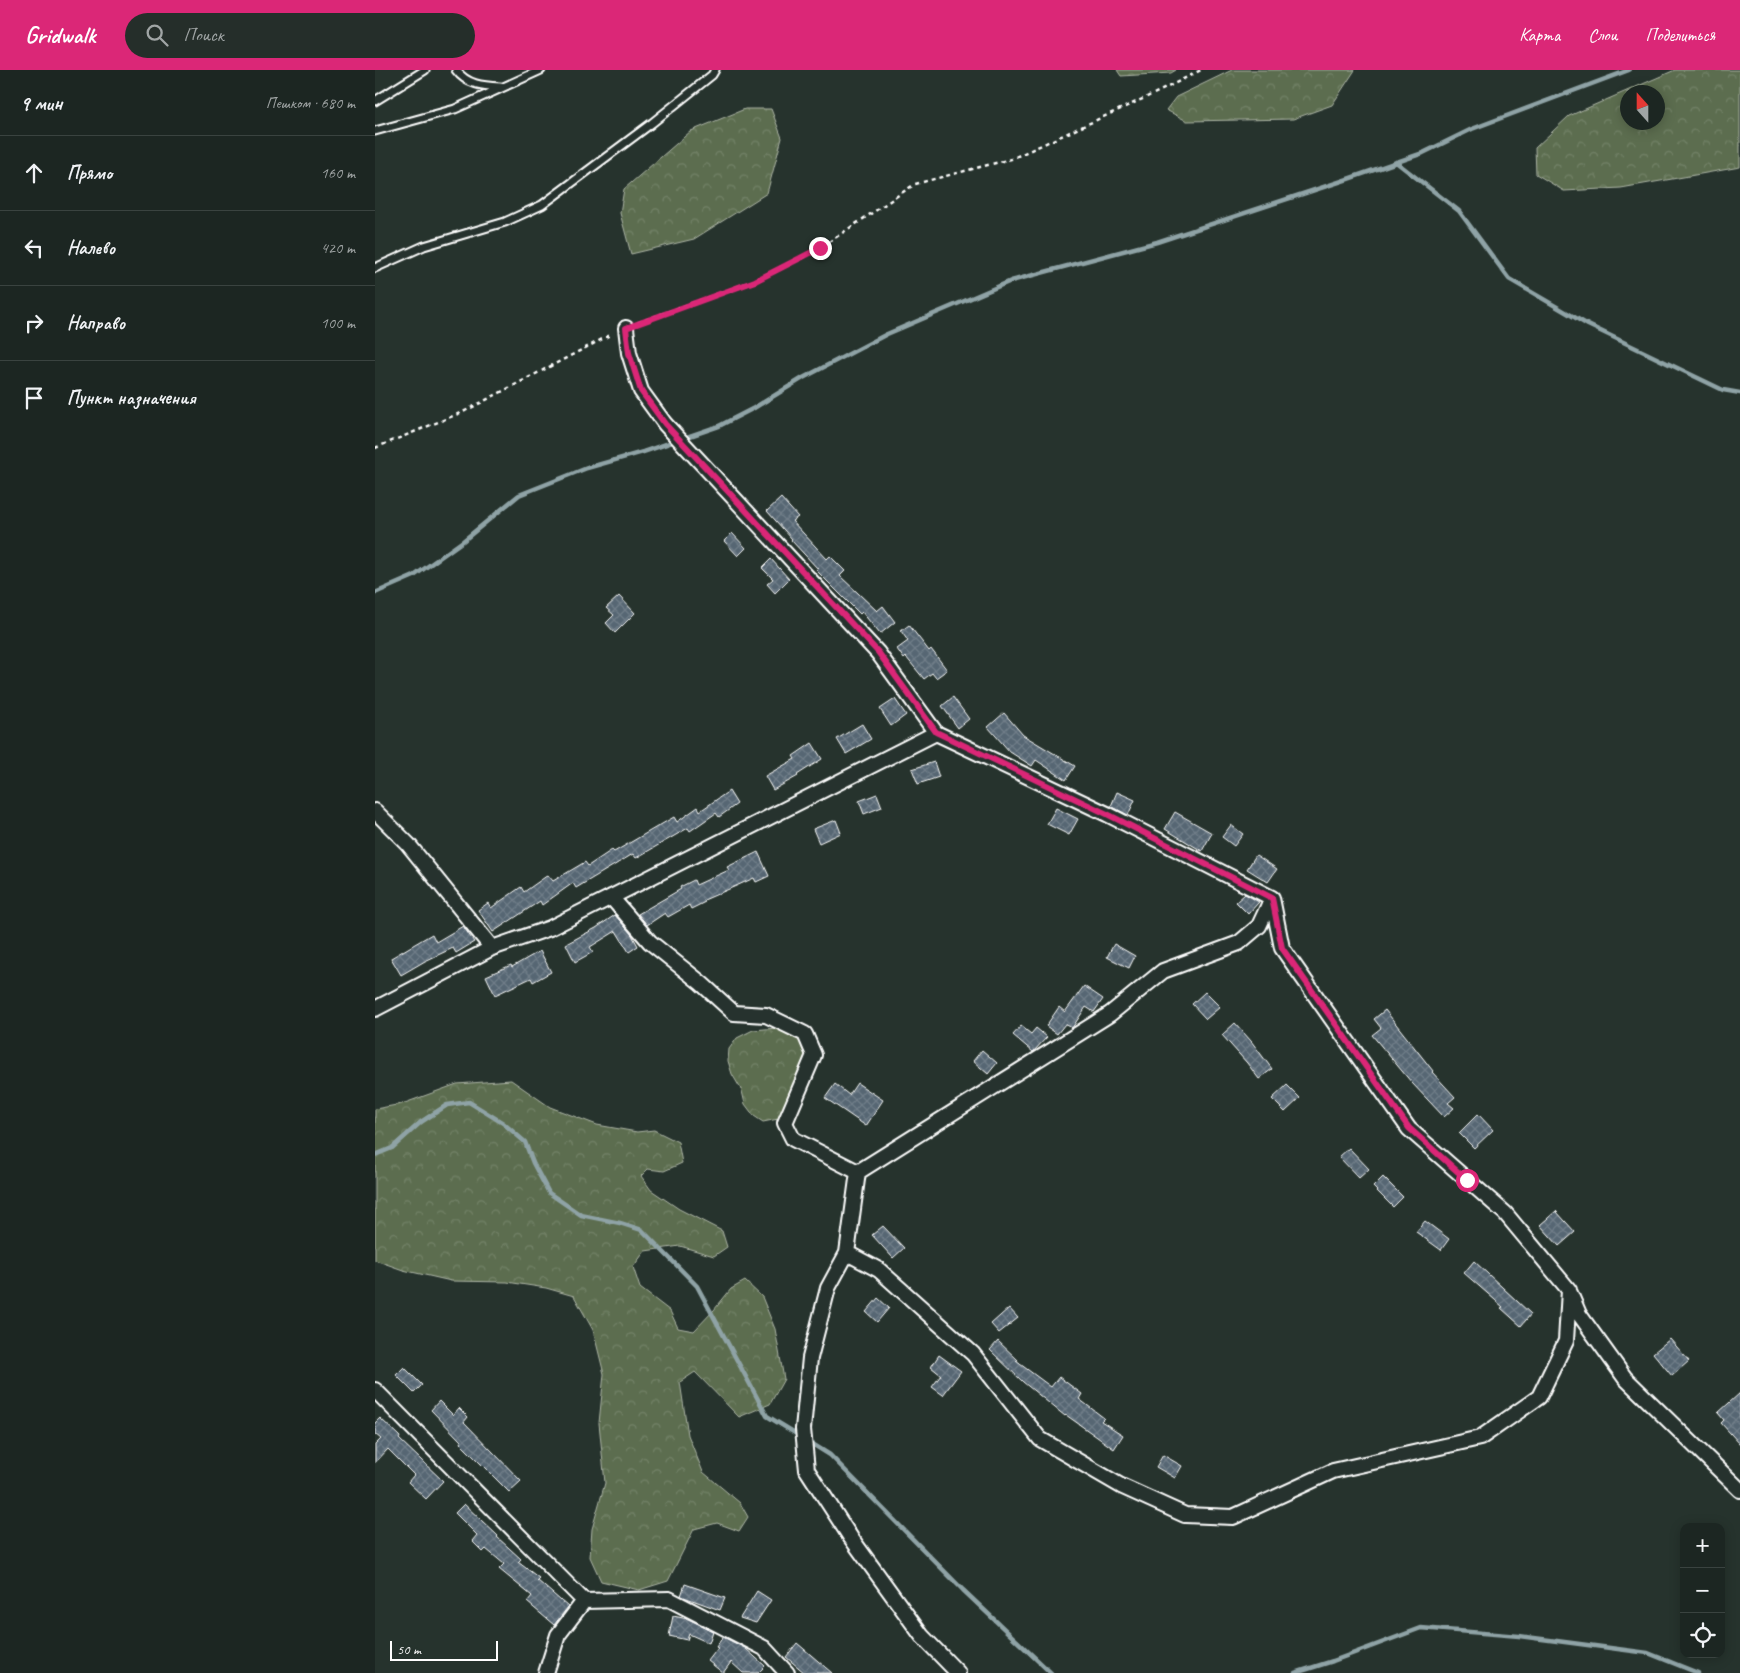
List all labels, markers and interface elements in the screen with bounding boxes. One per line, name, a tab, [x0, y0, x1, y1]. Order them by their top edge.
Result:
search box	[125, 13, 475, 58]
text: Gridwalk	[25, 20, 95, 50]
icon: search	[143, 21, 171, 49]
text: Поиск	[183, 23, 224, 47]
text: Карта	[1519, 24, 1560, 46]
text: Слои	[1588, 24, 1617, 46]
text: Поделиться	[1645, 24, 1715, 46]
north arrow	[1620, 85, 1665, 130]
text: 9 мин	[20, 90, 62, 116]
text: Пешком · 680 m	[266, 93, 355, 113]
icon: ahead	[20, 159, 48, 187]
text: Прямо	[67, 161, 112, 185]
text: 160 m	[321, 163, 355, 183]
icon: left	[20, 234, 48, 262]
text: Налево	[67, 236, 115, 260]
route end	[809, 237, 832, 260]
text: 420 m	[321, 238, 355, 258]
icon: right	[20, 309, 48, 337]
text: Направо	[67, 311, 125, 335]
text: 100 m	[321, 313, 355, 333]
icon: arrive	[20, 384, 48, 412]
text: Пункт назначения	[67, 386, 196, 410]
route start	[1456, 1169, 1479, 1192]
map controls	[1680, 1523, 1725, 1658]
button: +	[1680, 1523, 1725, 1568]
button: −	[1680, 1568, 1725, 1613]
button: locate	[1680, 1613, 1725, 1658]
scale bar	[390, 1638, 497, 1661]
text: 50 m	[397, 1641, 421, 1658]

